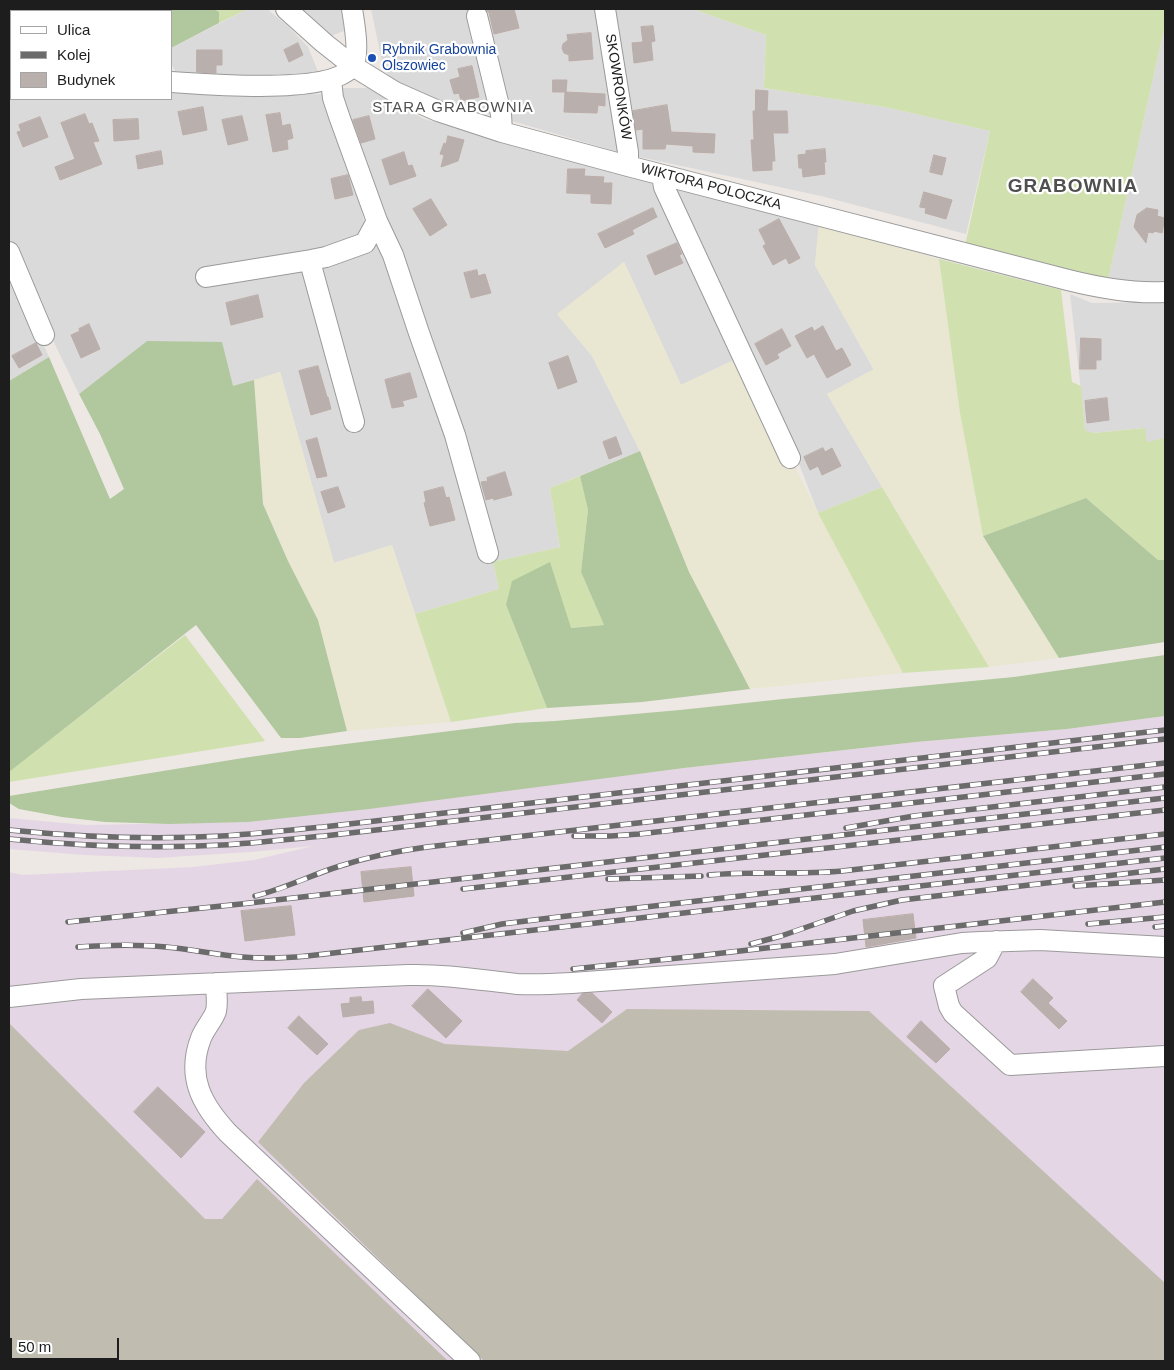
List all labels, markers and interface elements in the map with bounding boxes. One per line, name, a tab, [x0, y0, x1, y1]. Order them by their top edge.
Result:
legend	[10, 10, 172, 100]
text: Ulica	[57, 21, 90, 38]
street label: SKOWRONKÓW	[601, 33, 635, 141]
place label: Rybnik Grabownia Olszowiec	[382, 42, 496, 74]
text: Kolej	[57, 46, 90, 63]
marker: Rybnik Grabownia Olszowiec	[366, 52, 378, 64]
text: Budynek	[57, 71, 115, 88]
district label: STARA GRABOWNIA	[370, 99, 536, 117]
street label: WIKTORA POLOCZKA	[639, 160, 783, 214]
district label: GRABOWNIA	[1007, 176, 1139, 198]
scale bar	[12, 1328, 121, 1360]
text: 50 m	[18, 1338, 51, 1355]

